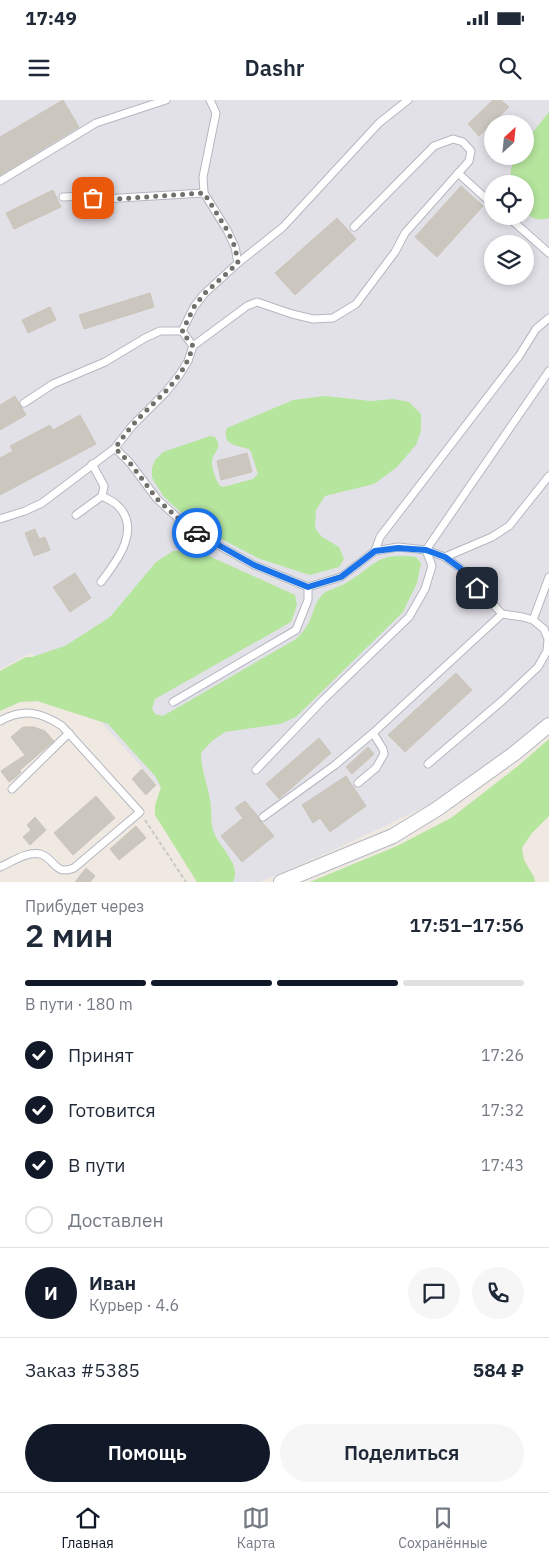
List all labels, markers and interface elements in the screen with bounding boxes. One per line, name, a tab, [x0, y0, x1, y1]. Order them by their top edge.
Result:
text: 17:49	[25, 6, 77, 30]
text: Dashr	[244, 53, 305, 82]
icon: menu	[25, 54, 53, 82]
icon: search	[496, 54, 524, 82]
north arrow	[484, 115, 534, 165]
map controls	[484, 115, 534, 285]
button: locate	[484, 175, 534, 225]
pin	[72, 177, 114, 219]
icon: bag	[79, 184, 107, 212]
button: layers	[484, 235, 534, 285]
courier	[172, 508, 222, 558]
icon: car	[183, 519, 211, 547]
pin	[456, 567, 498, 609]
icon: home	[463, 574, 491, 602]
text: Прибудет через	[25, 896, 144, 916]
text: 17:51–17:56	[410, 913, 524, 937]
text: 2 мин	[25, 914, 113, 956]
text: В пути · 180 m	[25, 994, 133, 1014]
icon: check	[25, 1041, 53, 1069]
text: Принят	[68, 1043, 134, 1067]
text: 17:26	[481, 1045, 524, 1065]
icon: check	[25, 1096, 53, 1124]
text: Готовится	[68, 1098, 156, 1122]
text: 17:32	[481, 1100, 524, 1120]
icon: check	[25, 1151, 53, 1179]
text: В пути	[68, 1153, 126, 1177]
text: 17:43	[481, 1155, 524, 1175]
text: Доставлен	[68, 1208, 164, 1232]
button: chat	[408, 1267, 460, 1319]
button: phone	[472, 1267, 524, 1319]
text: Иван	[89, 1271, 136, 1295]
text: И	[44, 1281, 58, 1305]
text: Курьер · 4.6	[89, 1295, 179, 1315]
text: Заказ #5385	[25, 1358, 140, 1382]
text: 584 ₽	[473, 1358, 524, 1382]
button: Помощь	[25, 1424, 270, 1482]
button: Поделиться	[280, 1424, 524, 1482]
tab: Главная	[61, 1504, 114, 1552]
tab: Карта	[237, 1504, 275, 1552]
tab: Сохранённые	[398, 1504, 488, 1552]

